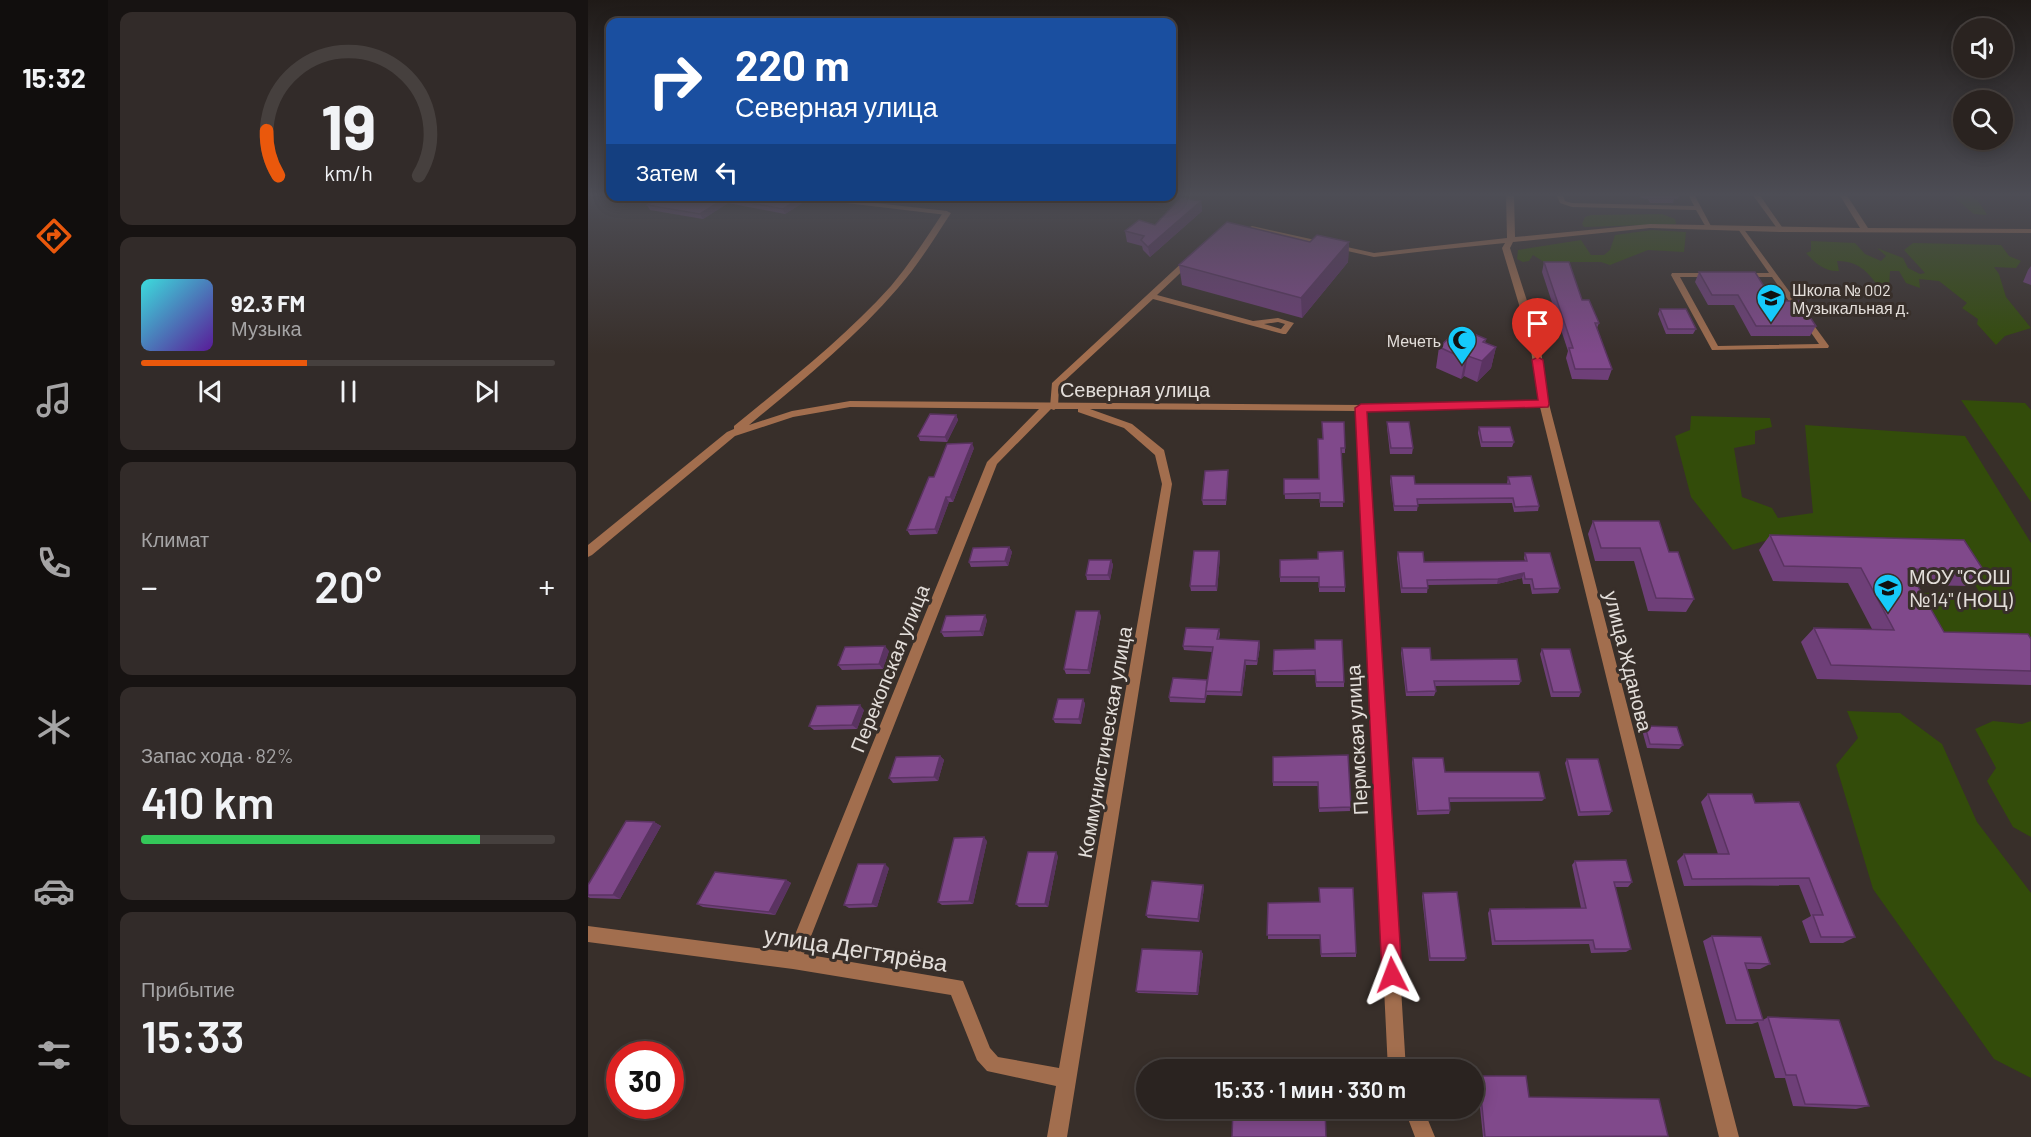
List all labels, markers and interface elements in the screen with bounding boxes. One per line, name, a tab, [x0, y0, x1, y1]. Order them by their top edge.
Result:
map controls	[1953, 18, 2013, 150]
button: sound	[1953, 18, 2013, 78]
text: 220 m	[735, 39, 849, 89]
icon: right	[636, 42, 714, 120]
text: 15:32	[22, 61, 86, 93]
text: 19	[320, 88, 376, 162]
text: Северная улица	[735, 90, 938, 122]
button: search	[1953, 90, 2013, 150]
icon: left	[710, 156, 743, 189]
text: Затем	[636, 159, 698, 185]
text: km/h	[324, 160, 372, 185]
icon: directions	[33, 215, 75, 257]
place label: Школа № 002 Музыкальная д.	[1792, 280, 1910, 317]
school or university icon: Школа № 002 Музыкальная д.	[1755, 282, 1787, 324]
text: 92.3 FM	[231, 290, 305, 316]
pin	[1512, 298, 1563, 360]
icon: arrive	[1521, 307, 1554, 340]
text: Музыка	[231, 316, 302, 340]
mosque icon: Мечеть	[1446, 324, 1478, 366]
place label: Мечеть	[1387, 331, 1441, 350]
icon: previous	[194, 375, 227, 408]
icon: pause	[332, 375, 365, 408]
icon: next	[470, 375, 503, 408]
street label: Северная улица	[1060, 377, 1211, 401]
icon: music	[33, 379, 75, 421]
text: Климат	[141, 527, 209, 551]
icon: phone	[33, 542, 75, 584]
text: 20°	[314, 558, 382, 612]
place label: МОУ "СОШ №14" (НОЦ)	[1909, 564, 2013, 611]
text: −	[141, 566, 158, 606]
text: +	[539, 566, 555, 606]
school or university icon: МОУ "СОШ №14" (НОЦ)	[1872, 572, 1904, 614]
street label: Перекопская улица	[844, 580, 934, 755]
street label: улица Жданова	[1600, 588, 1658, 735]
street label: Коммунистическая улица	[1072, 623, 1136, 860]
street label: Пермская улица	[1340, 663, 1372, 816]
icon: climate	[33, 706, 75, 748]
text: Запас хода · 82%	[141, 743, 294, 767]
text: 410 km	[141, 774, 274, 828]
icon: car	[33, 870, 75, 912]
street label: улица Дегтярёва	[762, 919, 951, 977]
position arrow	[1360, 943, 1424, 1007]
text: Прибытие	[141, 977, 235, 1001]
text: 15:33	[141, 1008, 245, 1062]
icon: filters	[33, 1034, 75, 1076]
speed limit sign: 30	[606, 1041, 684, 1119]
text: 15:33 · 1 мин · 330 m	[1214, 1076, 1406, 1102]

